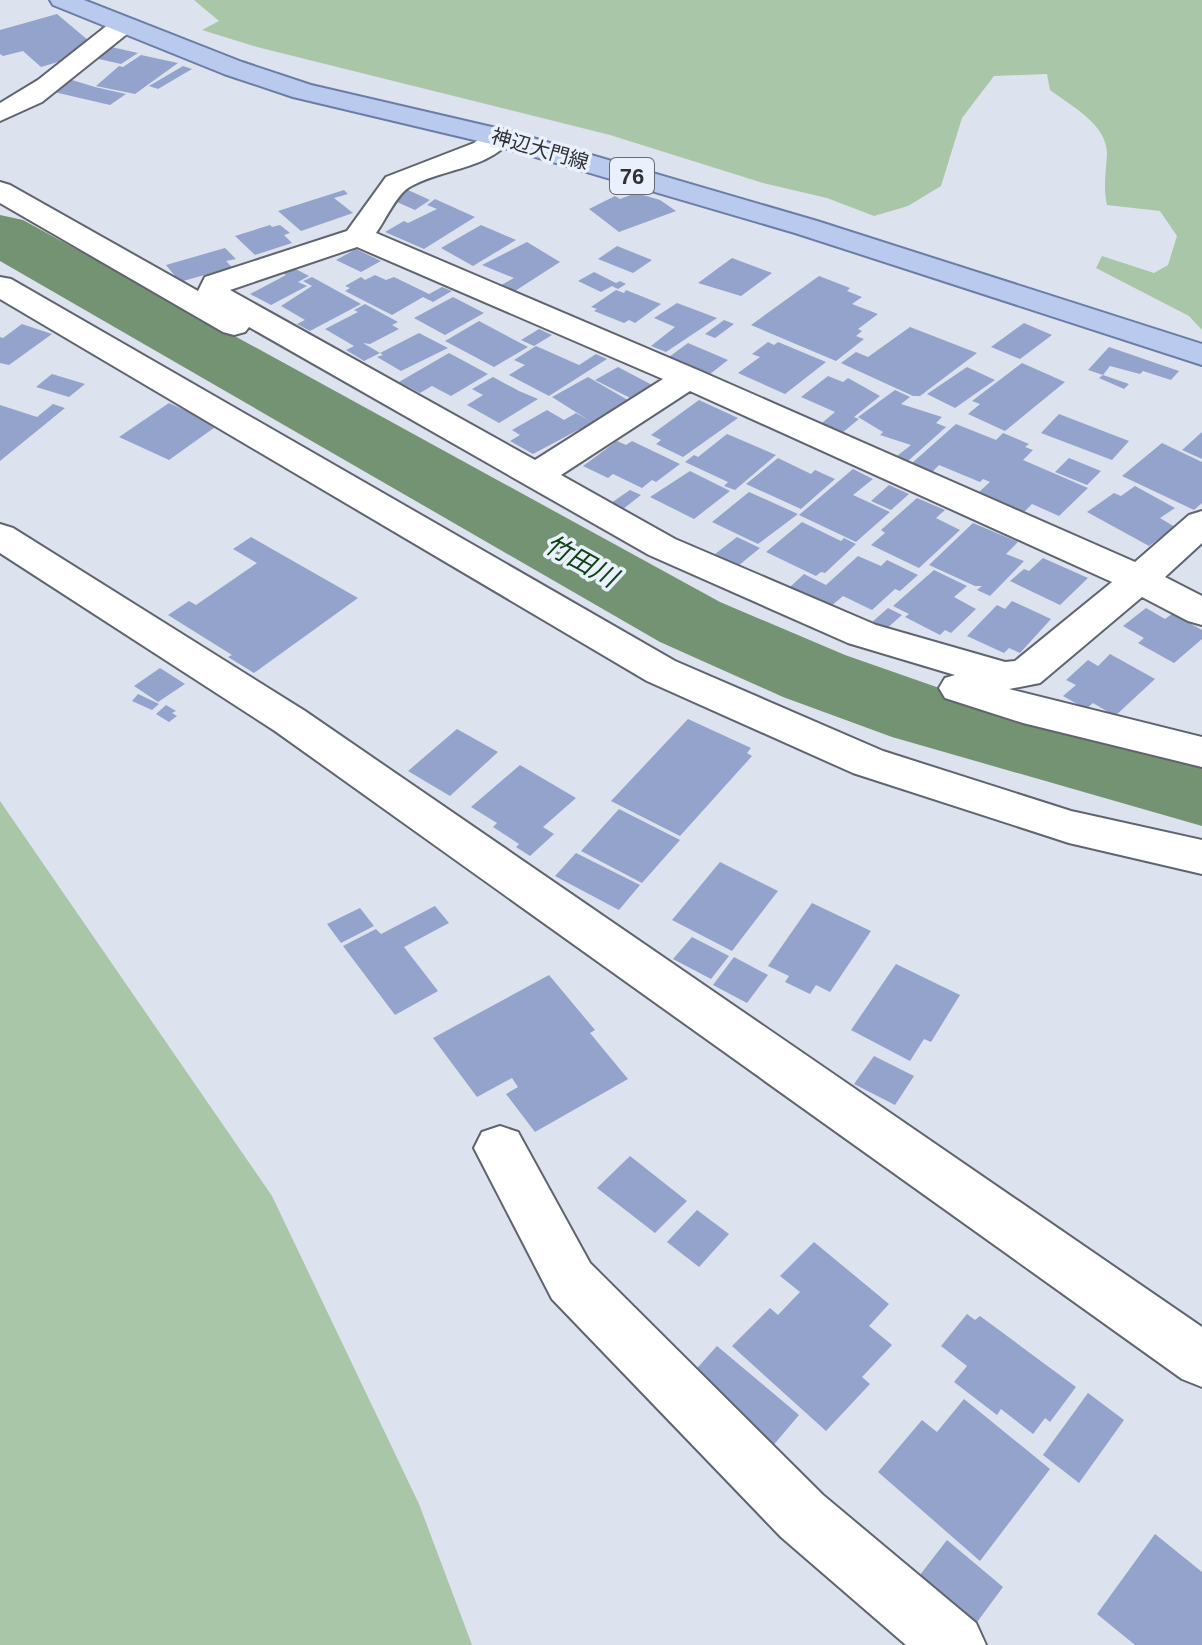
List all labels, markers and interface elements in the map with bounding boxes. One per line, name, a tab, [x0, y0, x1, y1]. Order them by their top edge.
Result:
street label: 神辺大門線	[489, 125, 591, 173]
road number: 76	[610, 158, 654, 194]
water label: 竹田川	[540, 529, 625, 594]

